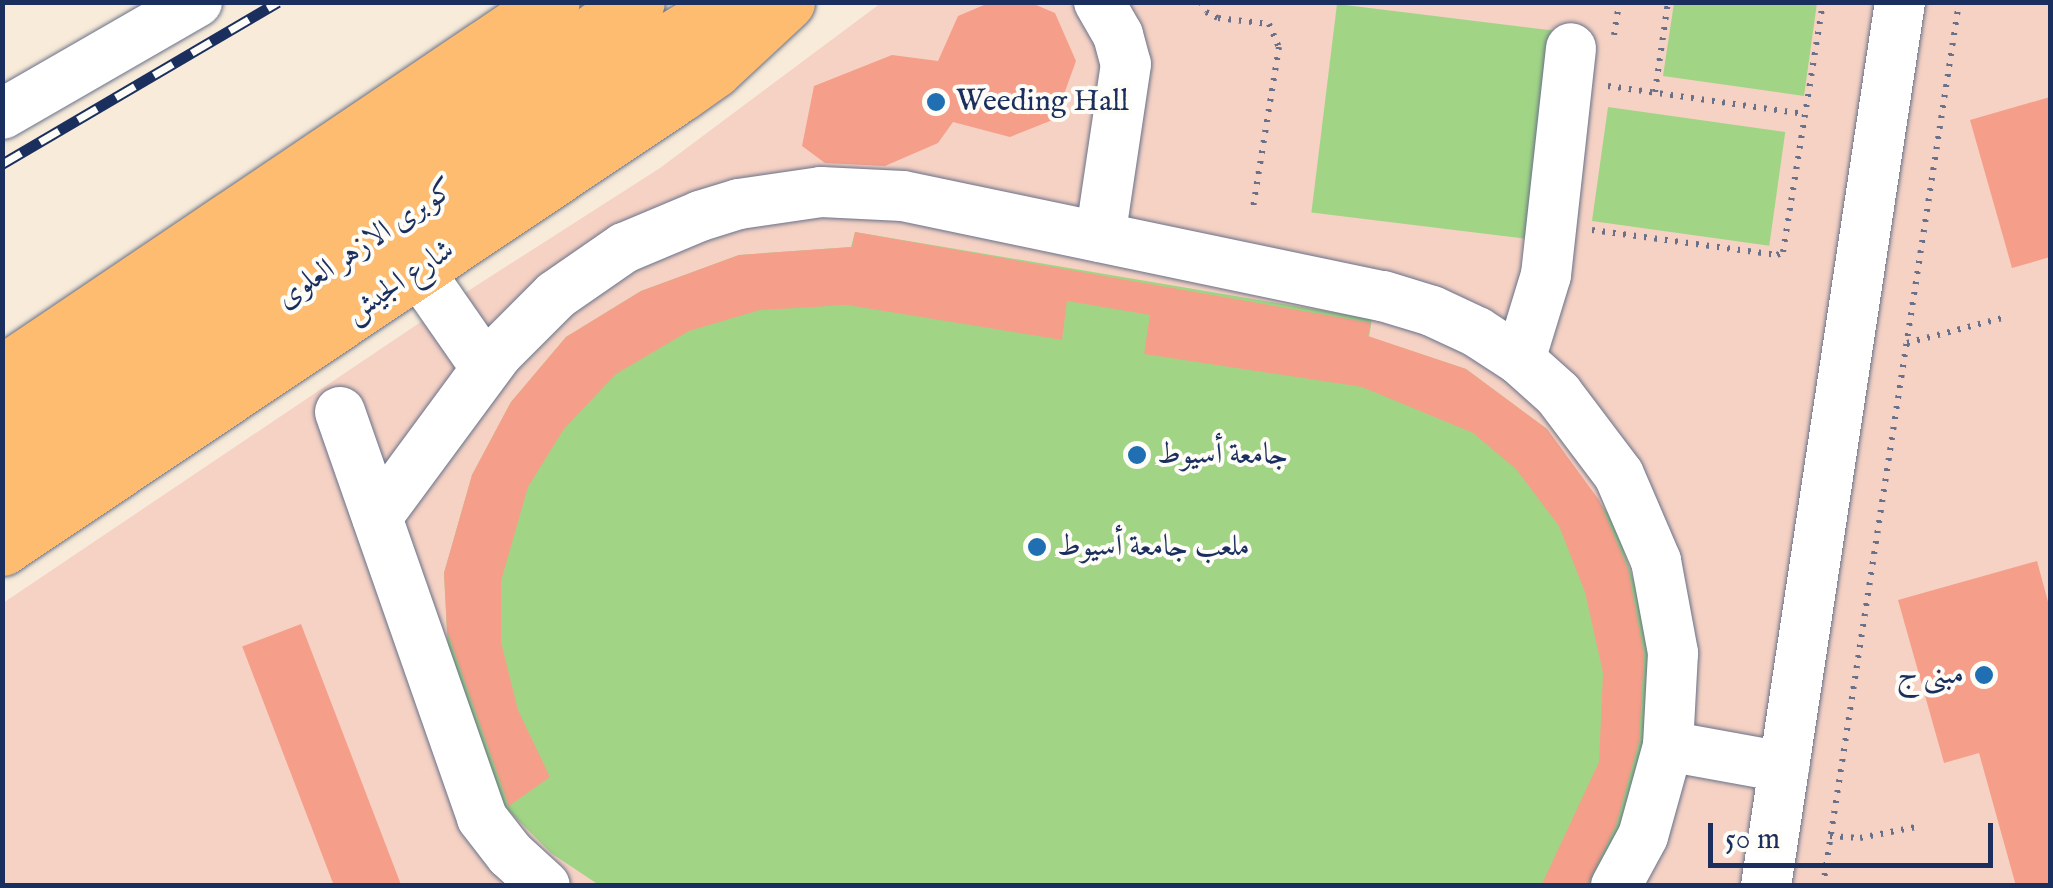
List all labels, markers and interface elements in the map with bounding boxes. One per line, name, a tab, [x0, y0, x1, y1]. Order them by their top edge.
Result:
place label: Weeding Hall	[956, 84, 1129, 120]
marker: Weeding Hall	[925, 91, 947, 113]
street label: كوبرى الازهر العلوى	[270, 171, 462, 317]
street label: شارع الجيش	[339, 232, 461, 332]
place label: جامعة أسيوط	[1157, 437, 1288, 473]
marker: جامعة أسيوط	[1126, 444, 1148, 466]
place label: ملعب جامعة أسيوط	[1057, 529, 1250, 565]
marker: ملعب جامعة أسيوط	[1026, 536, 1048, 558]
place label: مبنى ج	[1897, 657, 1964, 693]
marker: مبنى ج	[1973, 664, 1995, 686]
scale bar	[1713, 803, 1998, 865]
text: 50 m	[1725, 821, 1780, 859]

